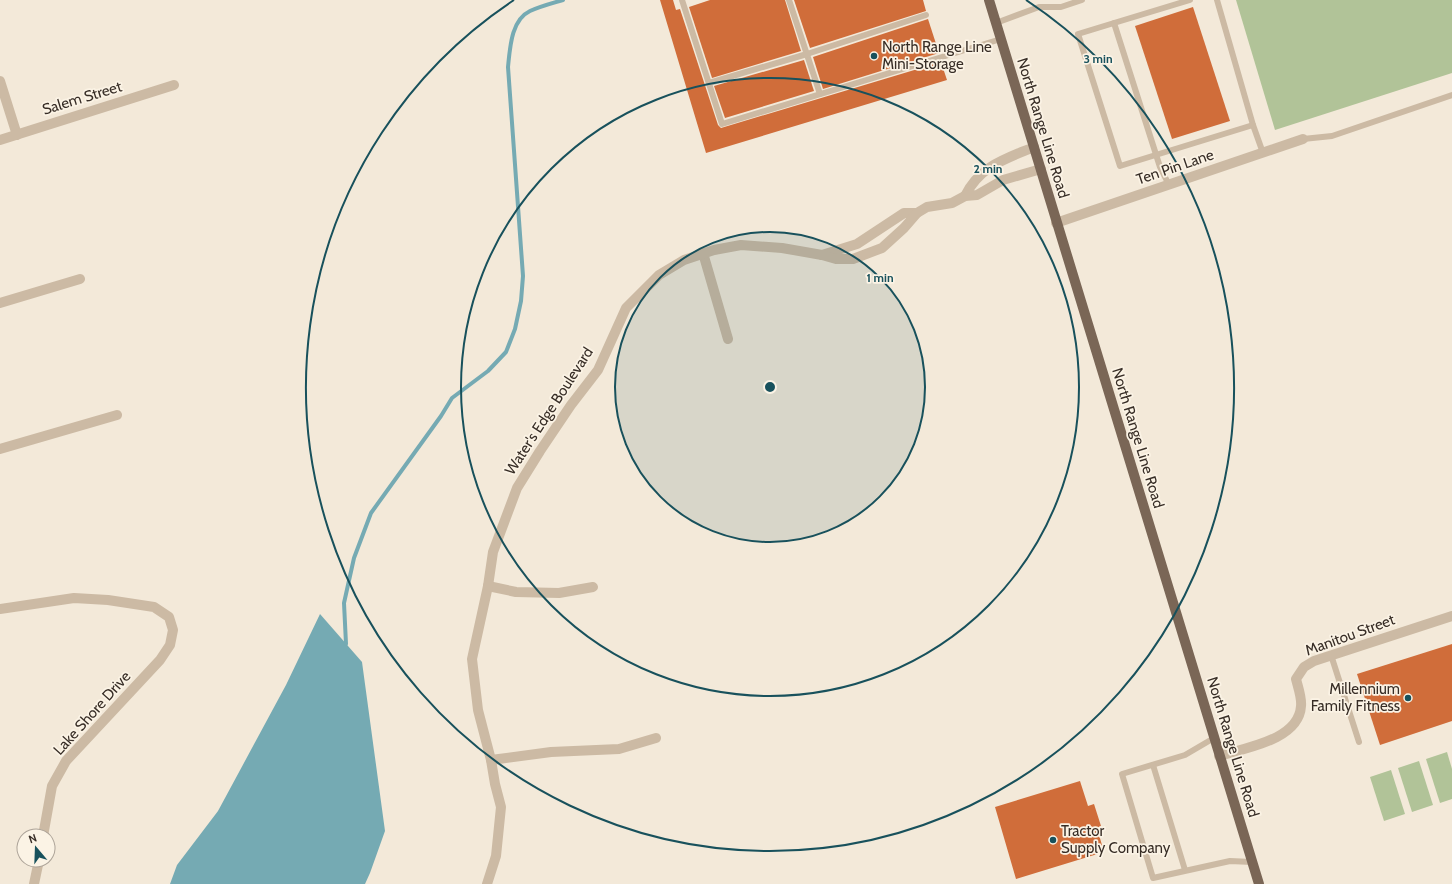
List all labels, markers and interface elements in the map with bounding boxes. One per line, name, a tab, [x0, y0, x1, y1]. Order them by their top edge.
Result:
place label: North Range Line Mini-Storage	[882, 38, 992, 73]
marker: North Range Line Mini-Storage	[869, 51, 879, 61]
text: 3 min	[1083, 51, 1113, 66]
street label: North Range Line Road	[1013, 56, 1073, 200]
street label: Salem Street	[40, 77, 124, 119]
street label: Ten Pin Lane	[1134, 145, 1216, 189]
text: 2 min	[974, 161, 1002, 176]
text: 1 min	[866, 270, 894, 285]
street label: Water's Edge Boulevard	[501, 344, 597, 478]
street label: North Range Line Road	[1108, 366, 1168, 510]
centre of rings	[763, 380, 777, 394]
street label: Manitou Street	[1303, 610, 1397, 660]
street label: Lake Shore Drive	[50, 667, 135, 759]
street label: North Range Line Road	[1203, 675, 1263, 819]
place label: Millennium Family Fitness	[1311, 680, 1400, 715]
marker: Millennium Family Fitness	[1403, 693, 1413, 703]
place label: Tractor Supply Company	[1061, 822, 1171, 857]
north arrow	[16, 828, 56, 868]
text: N	[27, 831, 39, 846]
marker: Tractor Supply Company	[1048, 835, 1058, 845]

